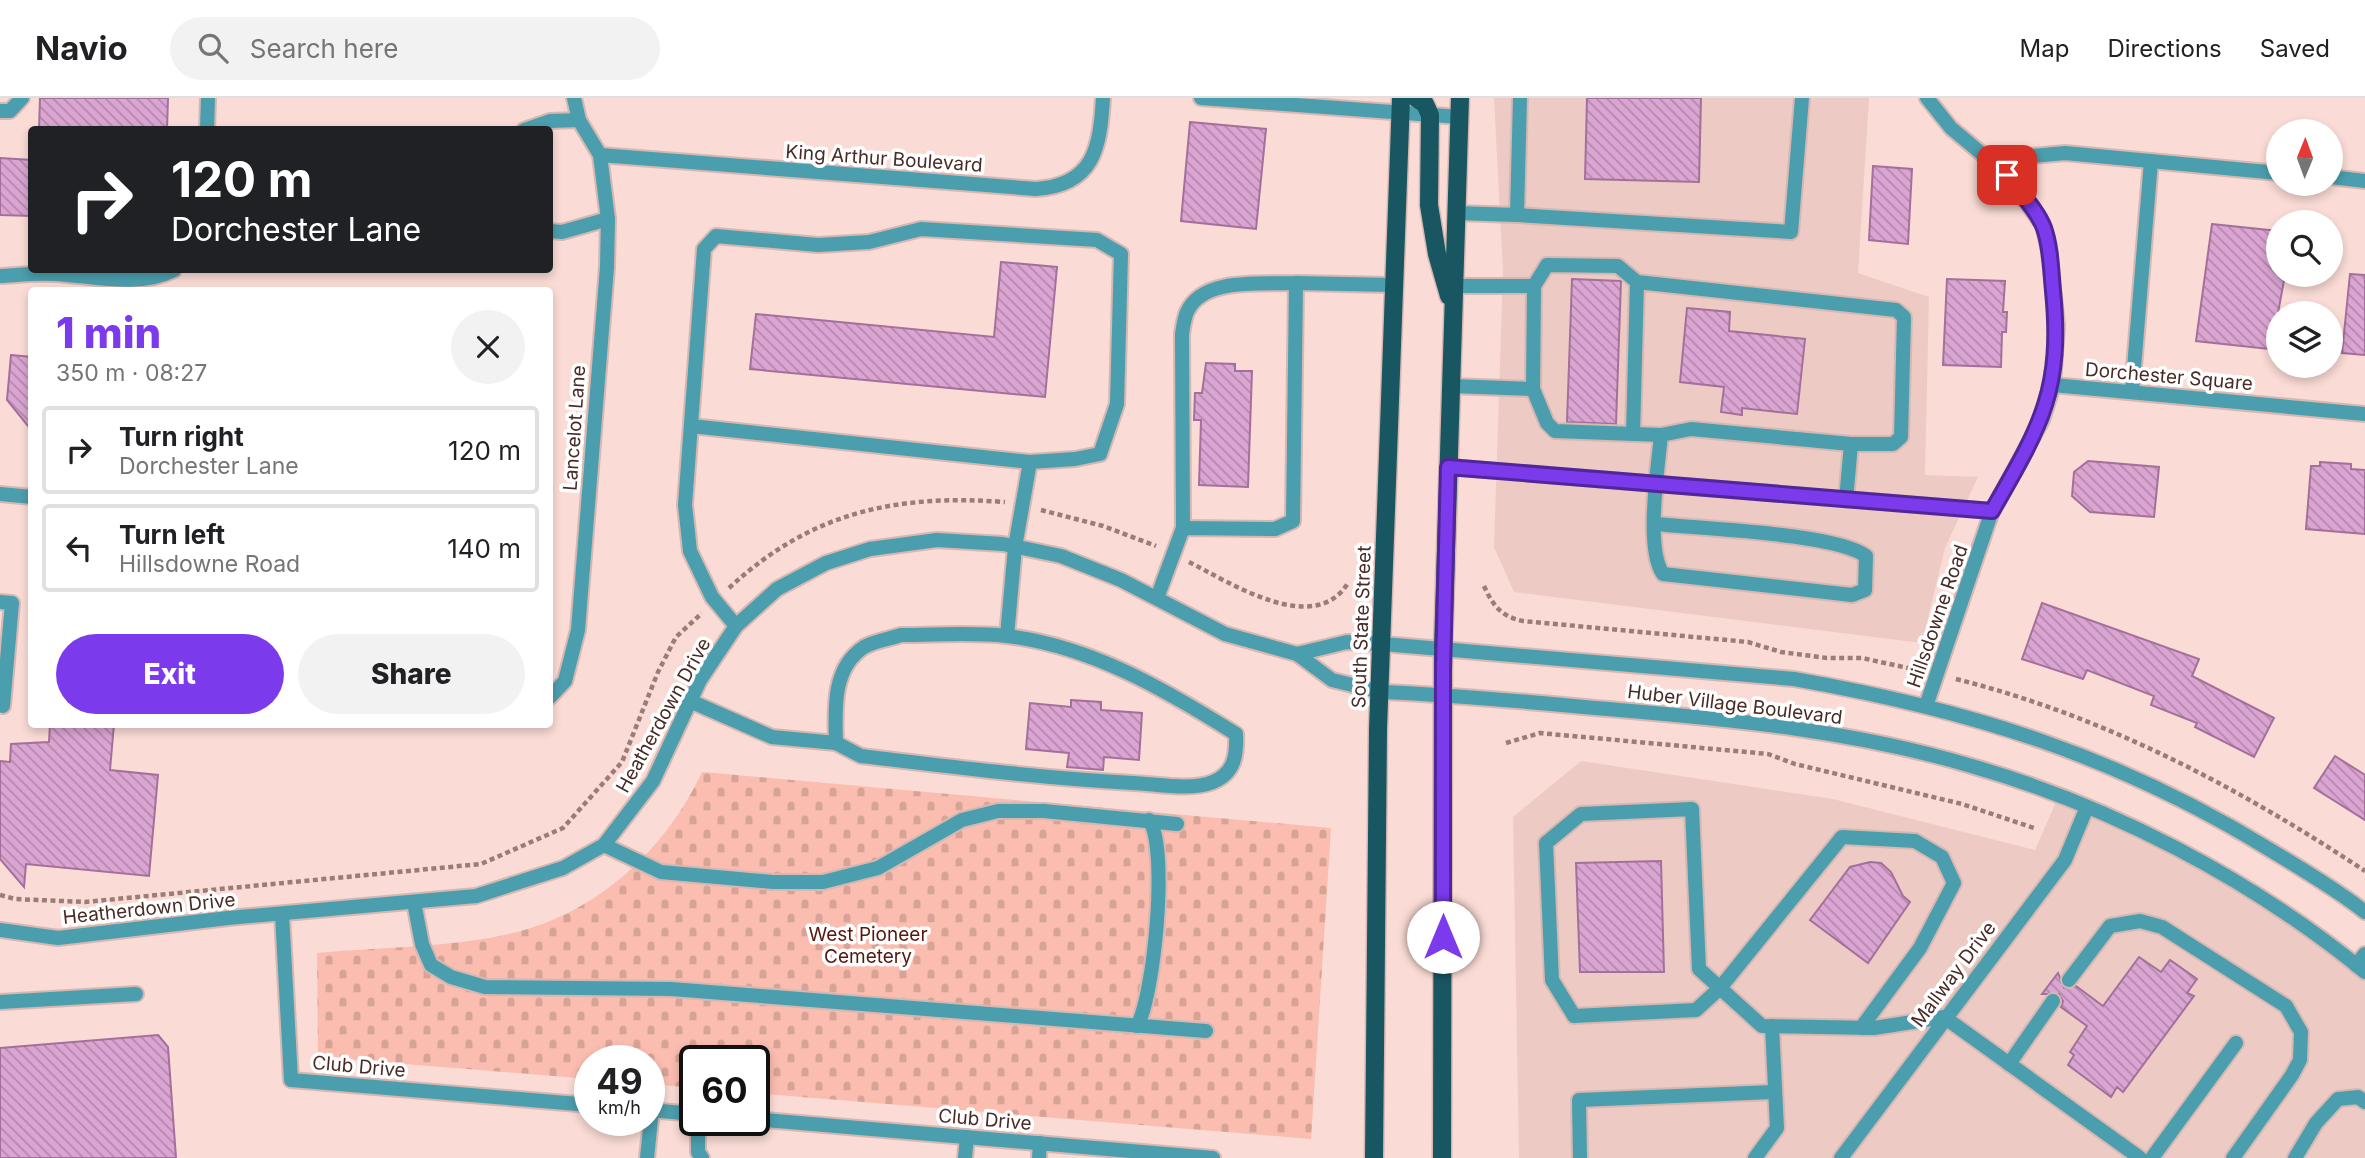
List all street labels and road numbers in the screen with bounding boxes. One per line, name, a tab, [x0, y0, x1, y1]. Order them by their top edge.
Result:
street label: King Arthur Boulevard	[785, 140, 983, 177]
street label: Dorchester Square	[2084, 358, 2254, 395]
street label: Lancelot Lane	[559, 364, 590, 492]
street label: Hillsdowne Road	[1902, 542, 1973, 691]
street label: South State Street	[1347, 545, 1376, 709]
street label: Heatherdown Drive	[611, 634, 716, 797]
street label: Huber Village Boulevard	[1626, 680, 1844, 729]
street label: Heatherdown Drive	[62, 888, 236, 929]
street label: Mallway Drive	[1906, 917, 2001, 1032]
street label: Club Drive	[311, 1051, 407, 1082]
street label: Club Drive	[937, 1104, 1033, 1135]

